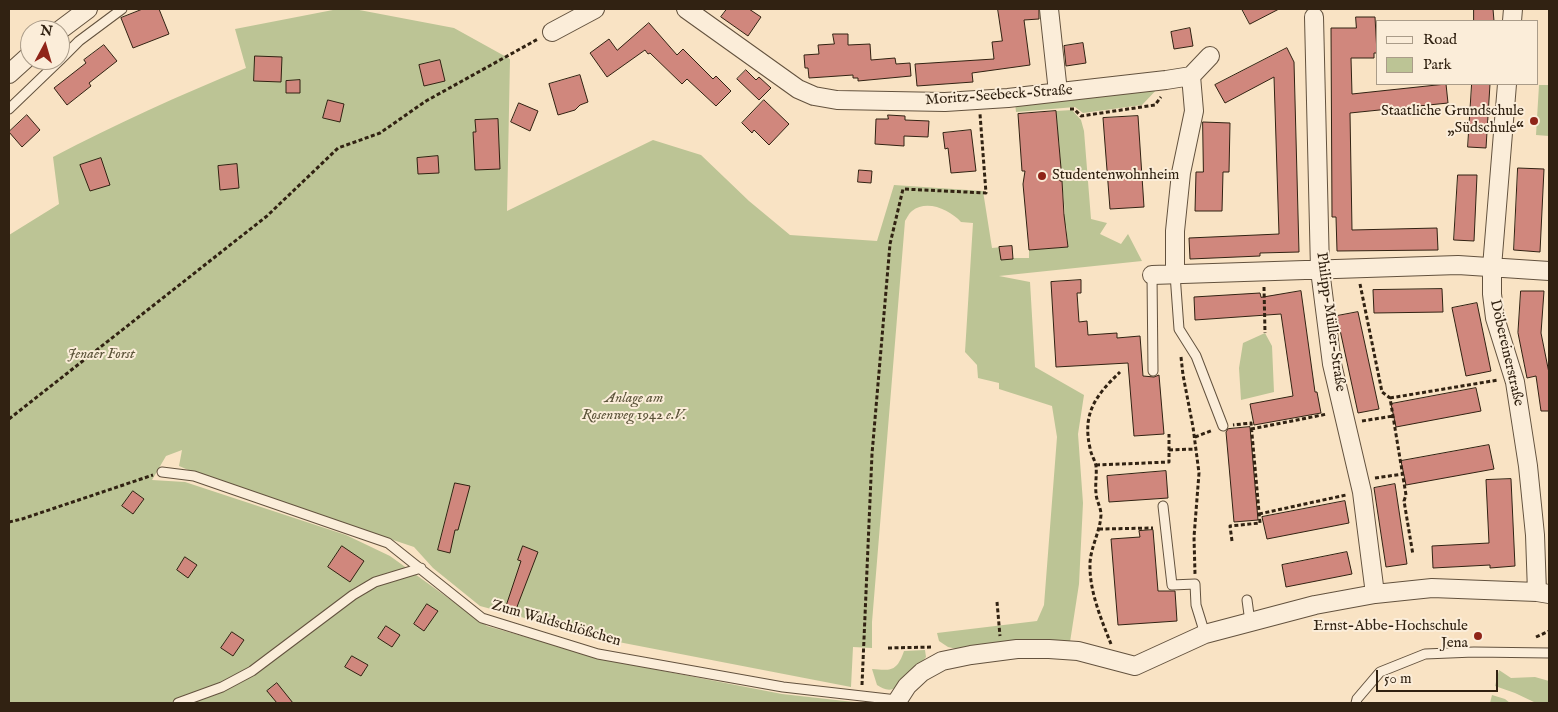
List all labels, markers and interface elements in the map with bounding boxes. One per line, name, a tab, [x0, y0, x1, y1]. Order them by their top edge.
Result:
north arrow	[20, 20, 70, 70]
legend	[1376, 20, 1538, 85]
text: N	[39, 21, 53, 41]
text: Road	[1423, 30, 1457, 49]
text: Park	[1423, 55, 1452, 74]
street label: Moritz-Seebeck-Straße	[925, 82, 1073, 110]
place label: Staatliche Grundschule „Südschule“	[1381, 103, 1524, 138]
marker: Staatliche Grundschule „Südschule“	[1528, 115, 1540, 127]
place label: Studentenwohnheim	[1052, 167, 1179, 185]
marker: Studentenwohnheim	[1036, 170, 1048, 182]
street label: Philipp-Müller-Straße	[1311, 251, 1349, 393]
street label: Döbereinerstraße	[1485, 298, 1527, 408]
park label: Jenaer Forst	[67, 346, 135, 364]
park label: Anlage am Rosenweg 1942 e.V.	[582, 390, 686, 425]
street label: Zum Waldschlößchen	[489, 597, 623, 651]
place label: Ernst-Abbe-Hochschule Jena	[1313, 618, 1468, 653]
marker: Ernst-Abbe-Hochschule Jena	[1472, 630, 1484, 642]
scale bar	[1378, 660, 1500, 692]
text: 50 m	[1384, 669, 1412, 688]

